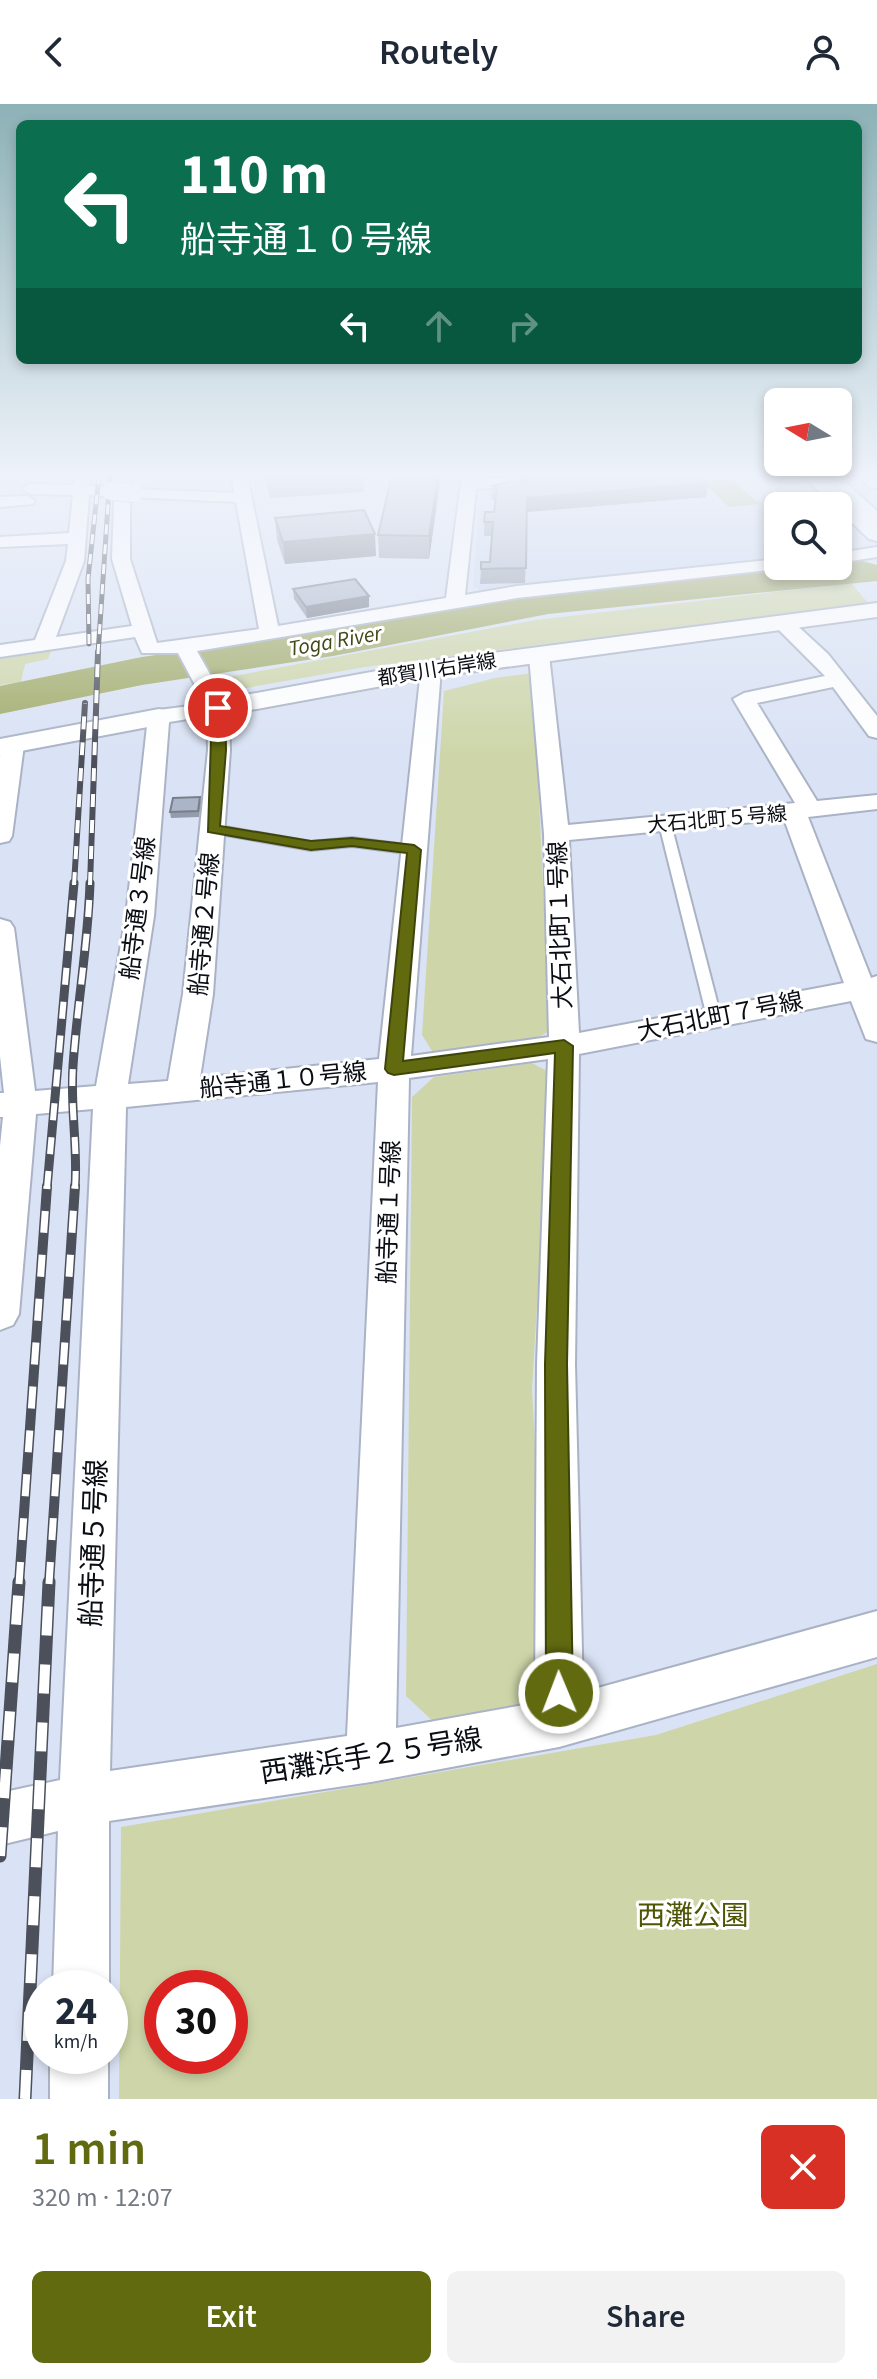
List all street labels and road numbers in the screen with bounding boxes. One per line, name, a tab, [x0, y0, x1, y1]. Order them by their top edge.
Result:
street label: 都賀川右岸線	[376, 647, 499, 693]
street label: 大石北町５号線	[646, 800, 788, 840]
street label: 船寺通３号線	[112, 834, 165, 982]
street label: 大石北町１号線	[540, 840, 581, 1010]
street label: 船寺通２号線	[181, 851, 228, 997]
street label: 大石北町７号線	[634, 983, 806, 1050]
street label: 船寺通１０号線	[198, 1054, 368, 1107]
street label: 船寺通１号線	[369, 1139, 410, 1285]
street label: 船寺通５号線	[71, 1458, 117, 1628]
street label: 西灘浜手２５号線	[257, 1719, 485, 1793]

